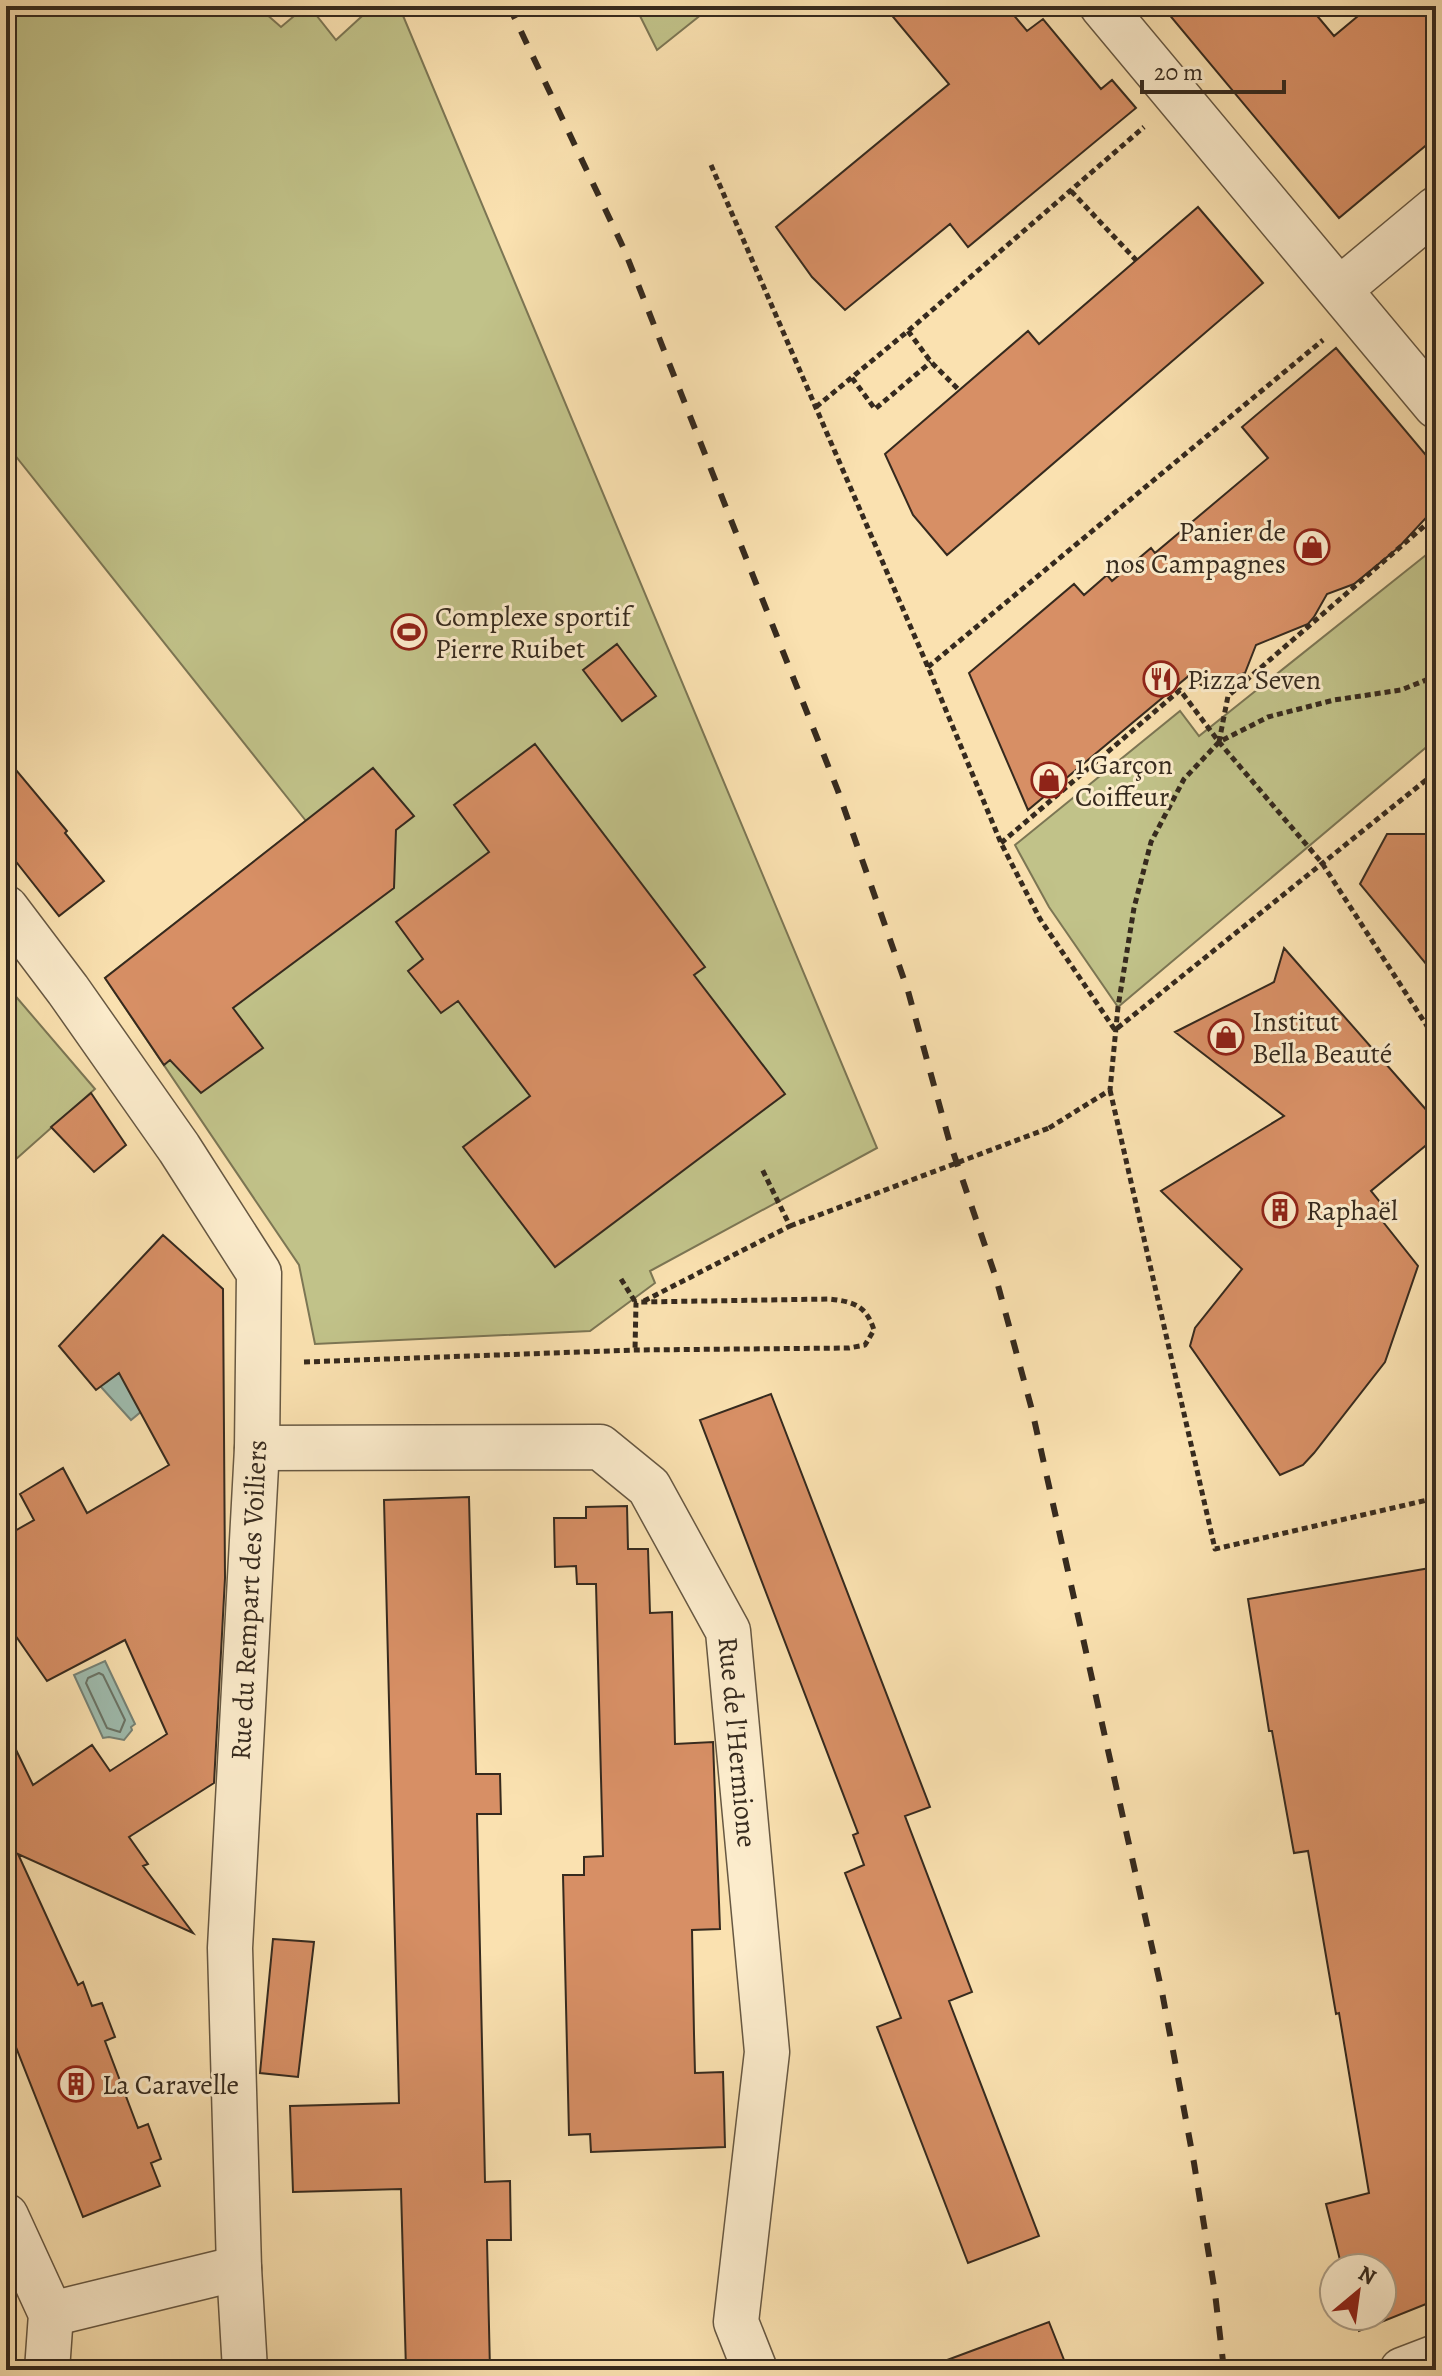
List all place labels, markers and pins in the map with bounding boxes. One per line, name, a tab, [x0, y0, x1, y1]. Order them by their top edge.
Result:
place label: Panier de nos Campagnes	[1105, 513, 1286, 583]
shop icon: Panier de nos Campagnes	[1293, 528, 1331, 566]
place label: Complexe sportif Pierre Ruibet	[435, 598, 634, 668]
sports icon: Complexe sportif Pierre Ruibet	[390, 613, 428, 651]
restaurant icon: Pizza Seven	[1142, 660, 1180, 698]
place label: Pizza Seven	[1187, 661, 1321, 699]
place label: 1 Garçon Coiffeur	[1075, 746, 1173, 816]
shop icon: 1 Garçon Coiffeur	[1030, 761, 1068, 799]
place label: Institut Bella Beauté	[1252, 1003, 1392, 1073]
shop icon: Institut Bella Beauté	[1207, 1018, 1245, 1056]
building icon: Raphaël	[1261, 1191, 1299, 1229]
place label: Raphaël	[1306, 1192, 1398, 1230]
building icon: La Caravelle	[57, 2065, 95, 2103]
place label: La Caravelle	[102, 2066, 239, 2104]

